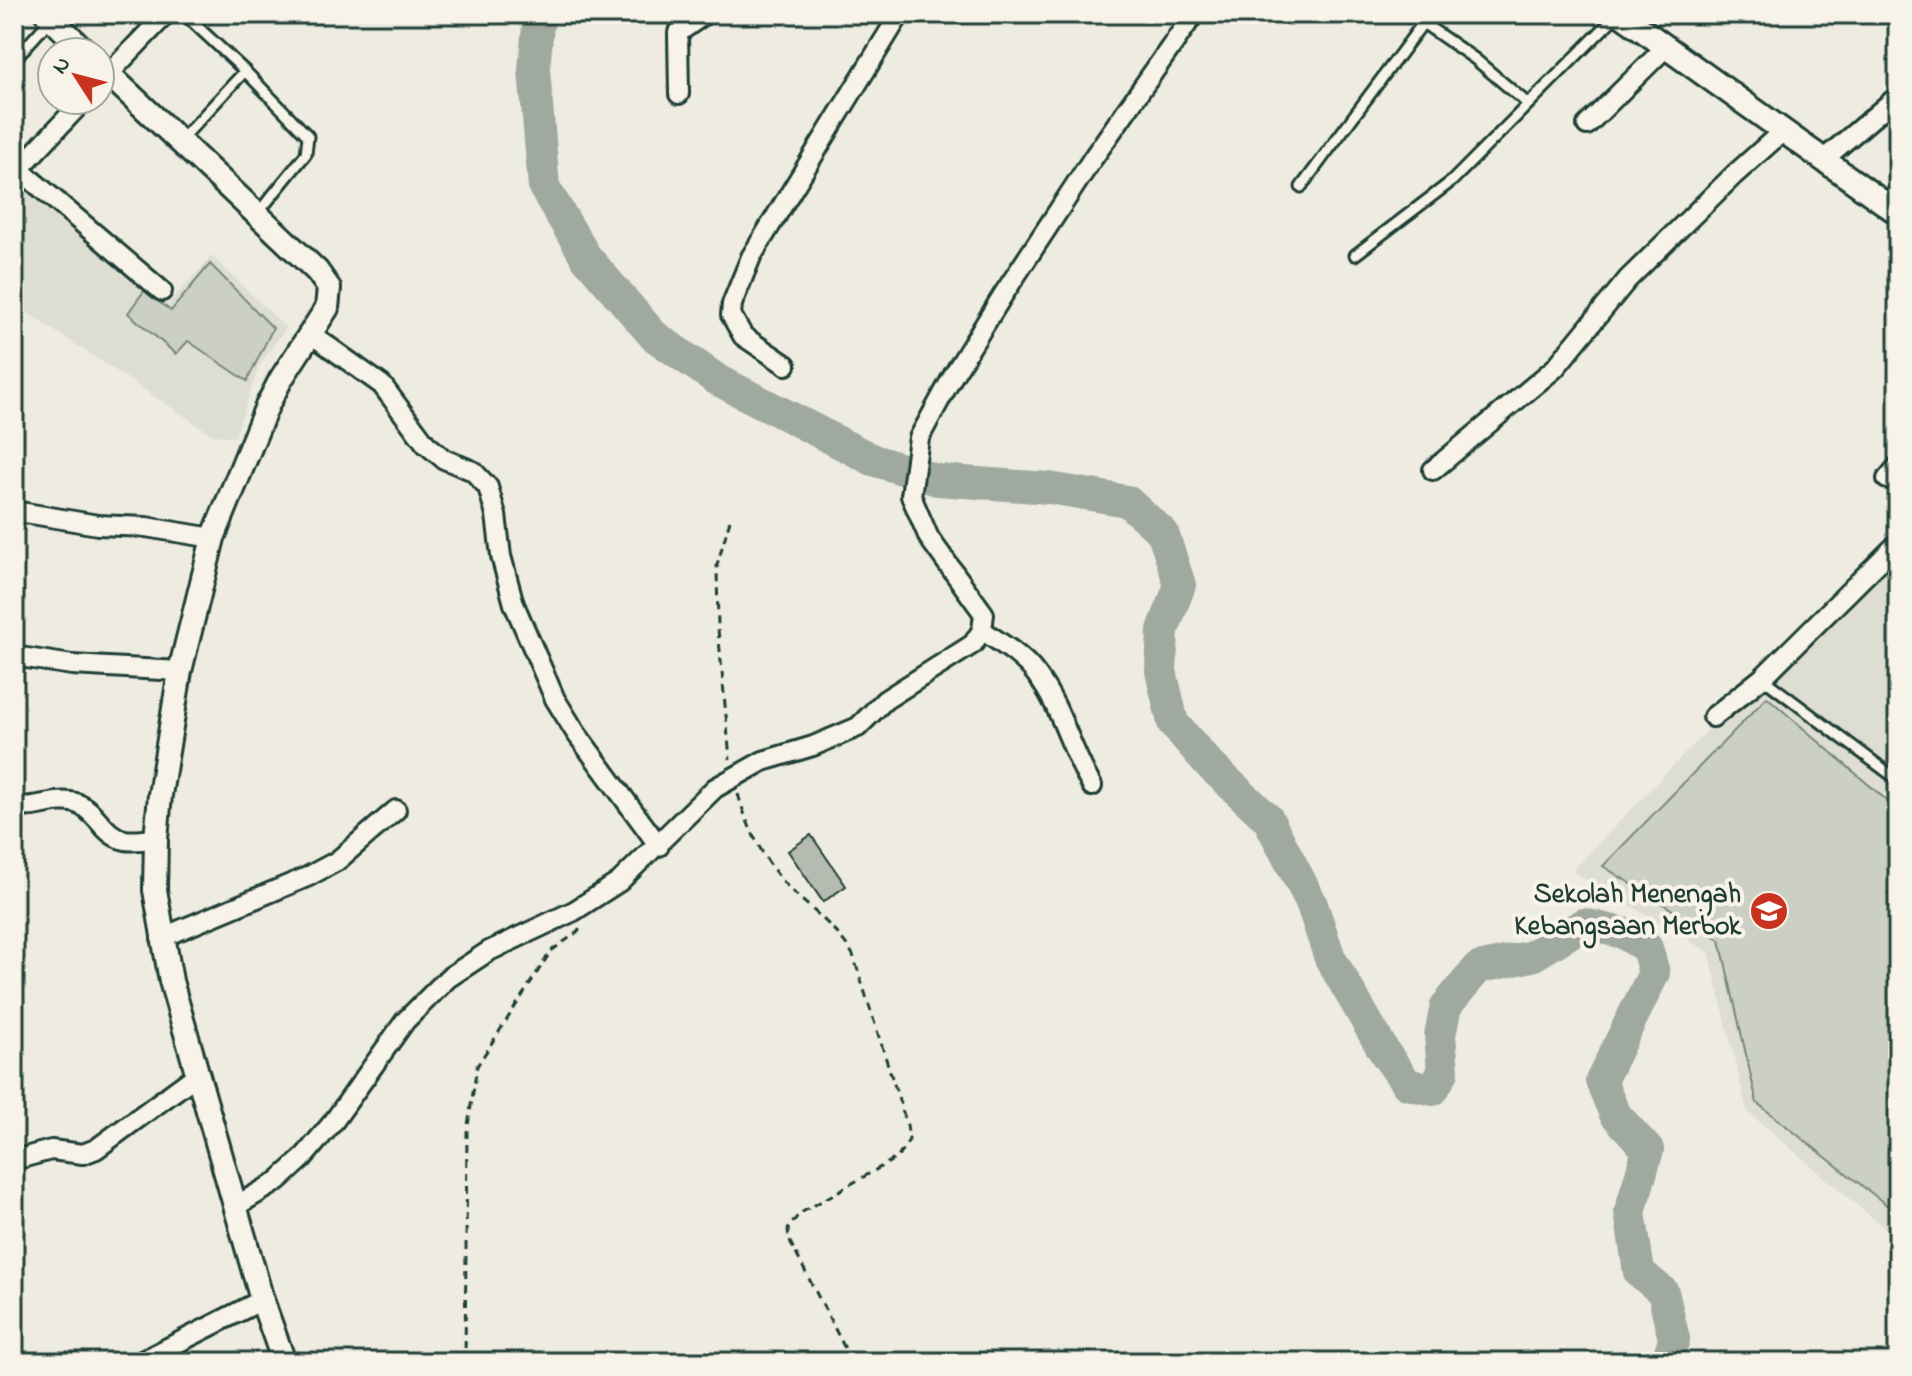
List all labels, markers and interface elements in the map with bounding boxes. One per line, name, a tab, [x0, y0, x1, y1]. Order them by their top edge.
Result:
north arrow	[36, 36, 116, 116]
text: N	[45, 51, 80, 81]
place label: Sekolah Menengah Kebangsaan Merbok	[1514, 875, 1742, 949]
school or university icon: Sekolah Menengah Kebangsaan Merbok	[1748, 890, 1790, 932]

